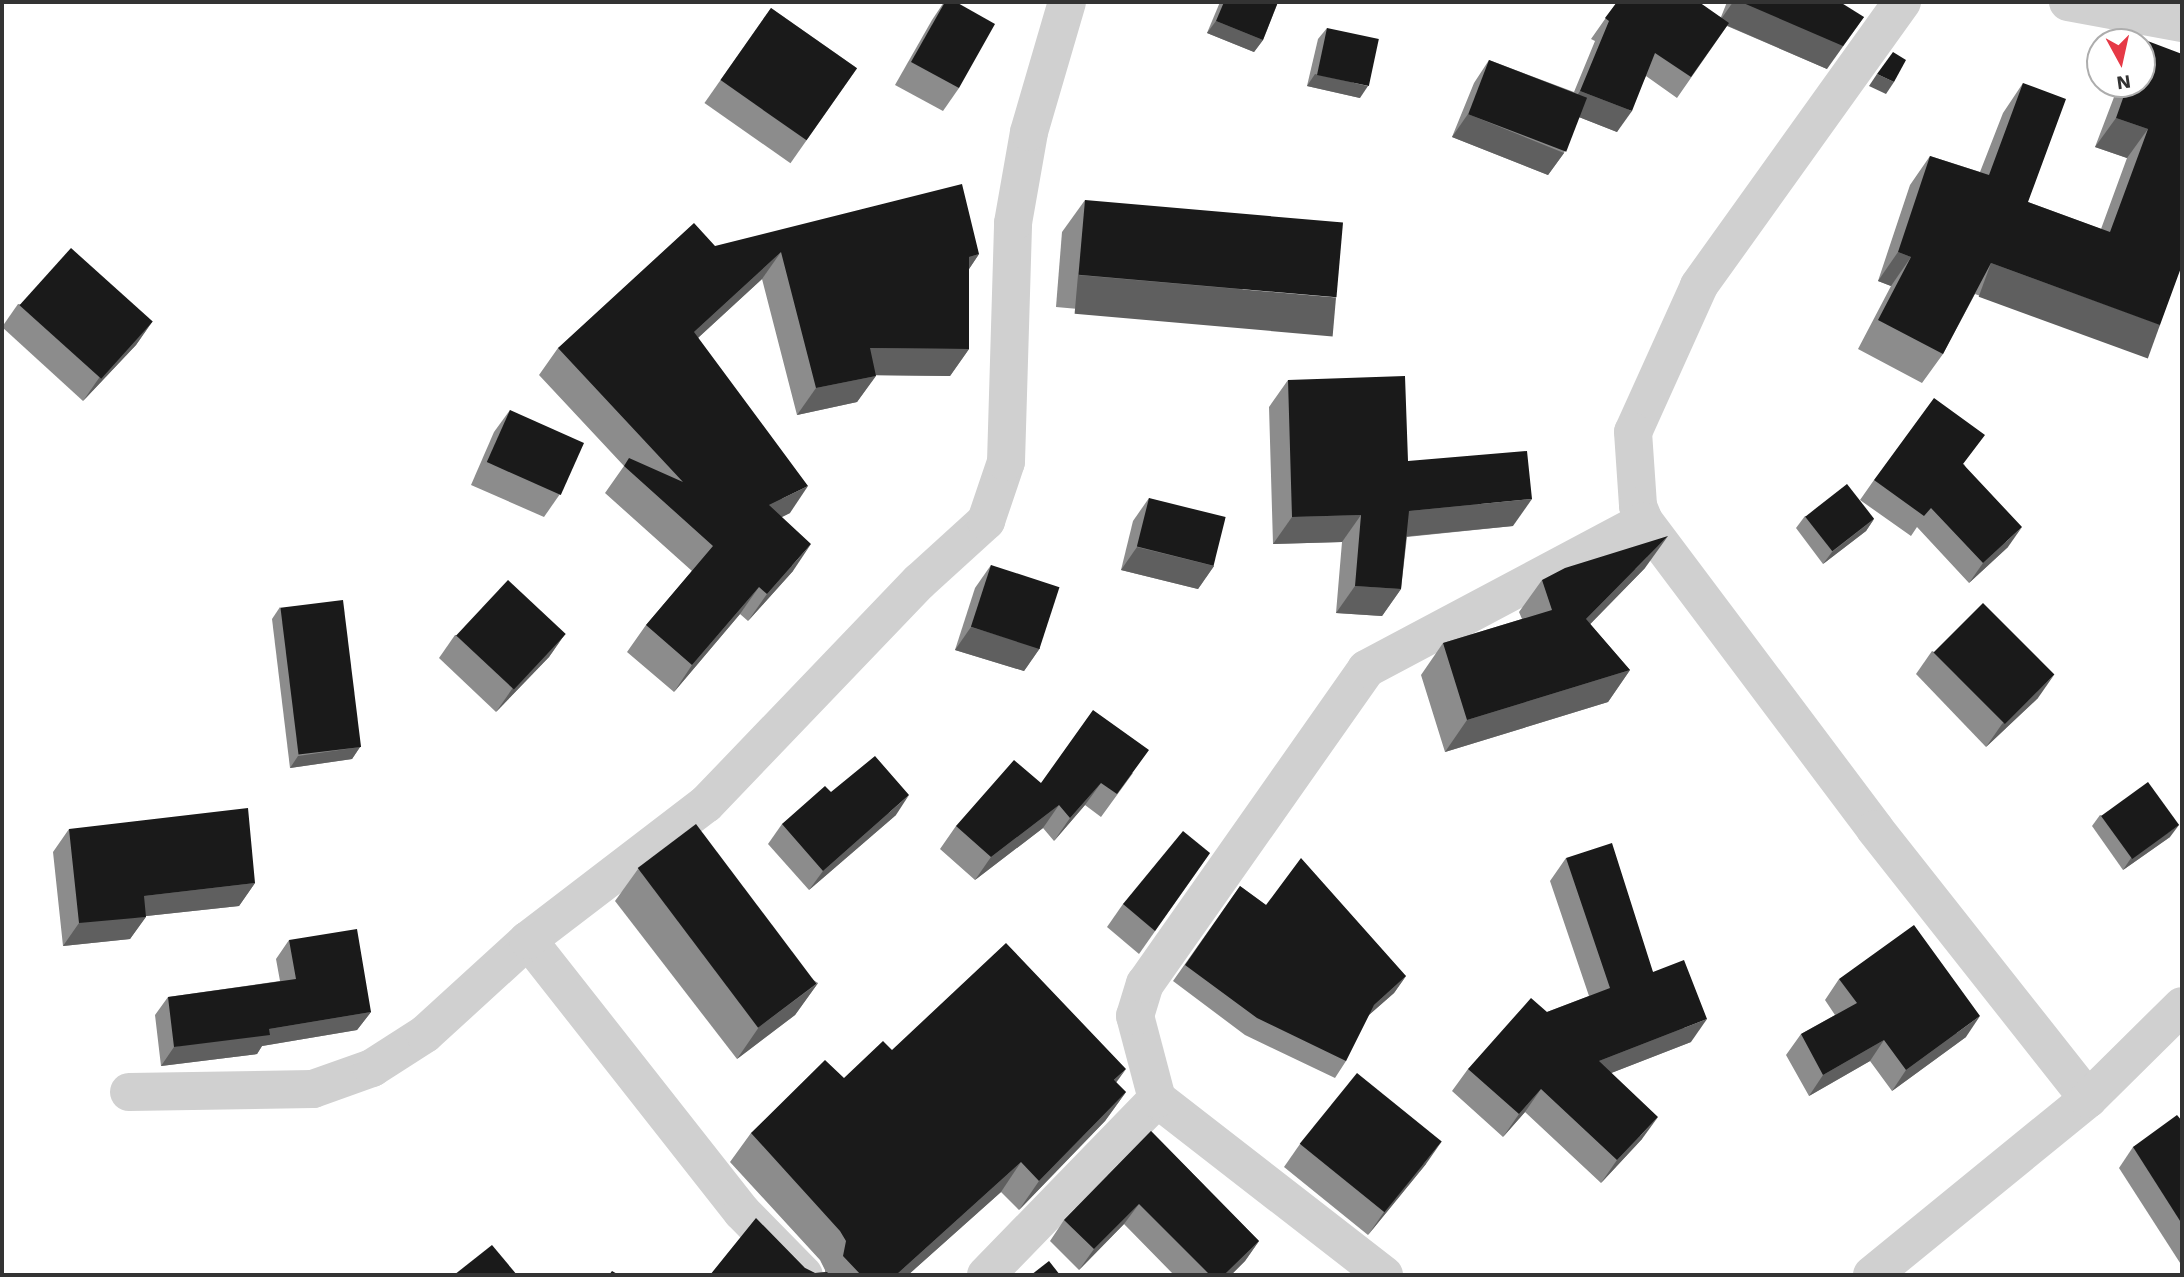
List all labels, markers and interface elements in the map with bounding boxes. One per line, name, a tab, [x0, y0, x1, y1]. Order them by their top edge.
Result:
north arrow	[2086, 28, 2156, 98]
text: N	[2115, 70, 2132, 95]

